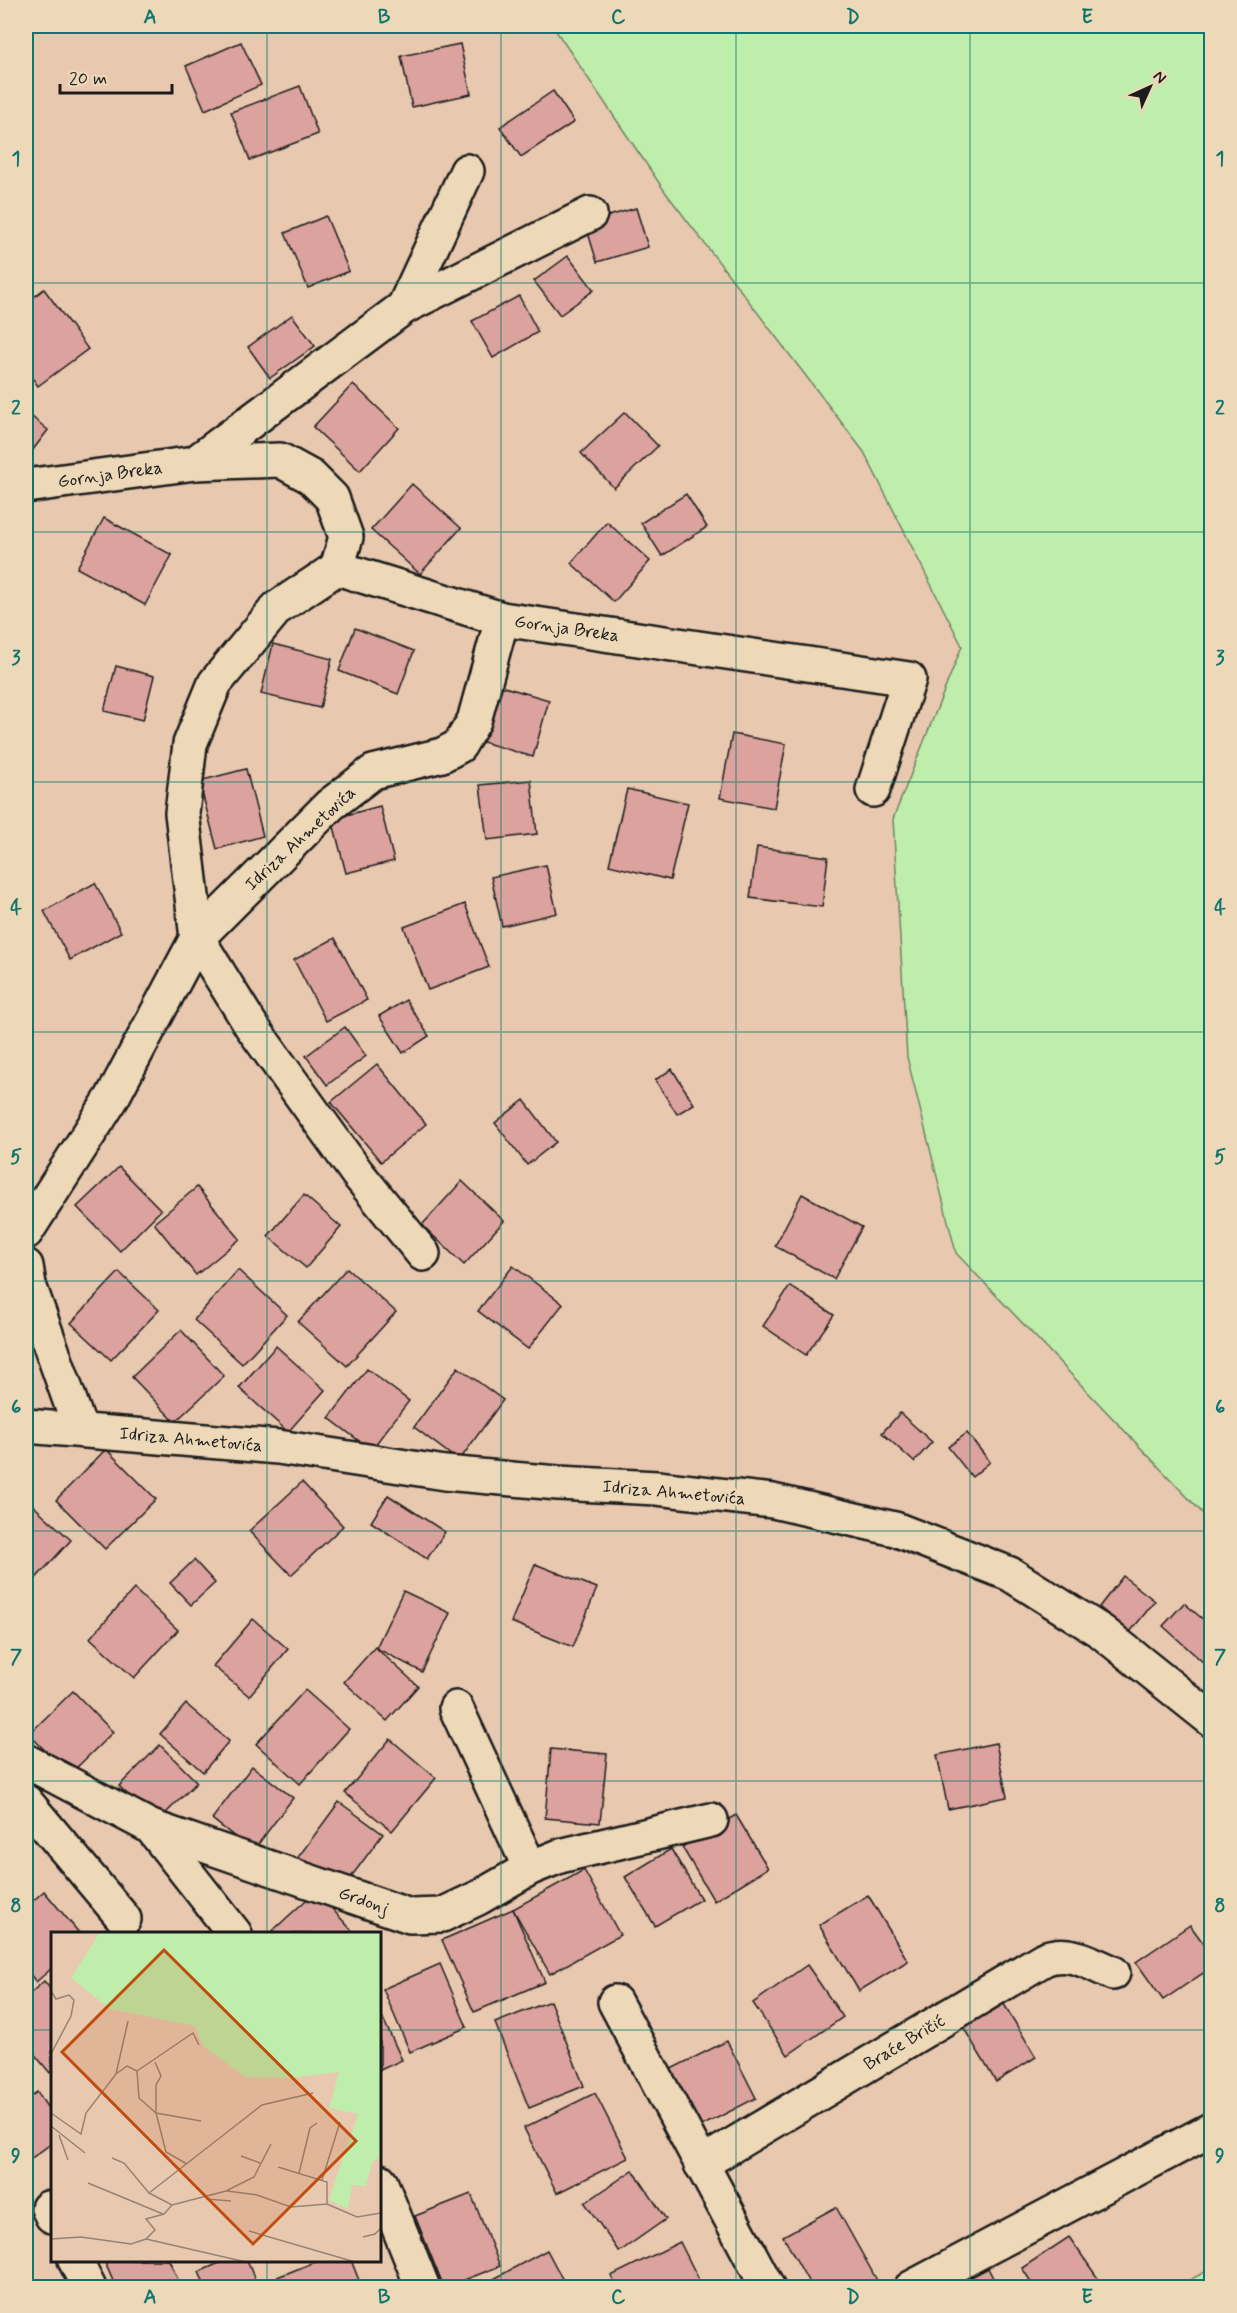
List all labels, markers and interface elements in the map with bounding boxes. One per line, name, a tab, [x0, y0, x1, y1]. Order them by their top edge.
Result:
text: A	[143, 4, 157, 31]
text: B	[378, 4, 391, 31]
text: C	[611, 4, 626, 31]
text: D	[846, 4, 860, 31]
text: E	[1081, 4, 1093, 31]
scale bar	[60, 57, 172, 95]
north arrow	[1120, 57, 1180, 117]
text: N	[1148, 66, 1171, 89]
text: 20 m	[69, 67, 107, 91]
text: 1	[12, 146, 20, 173]
text: 1	[1216, 146, 1224, 173]
text: 2	[11, 395, 21, 422]
text: 2	[1215, 395, 1225, 422]
street label: Gornja Breka	[56, 456, 164, 494]
street label: Gornja Breka	[513, 610, 621, 648]
text: 3	[11, 645, 21, 672]
text: 3	[1215, 645, 1225, 672]
street label: Idriza Ahmetovića	[240, 781, 361, 896]
text: 4	[10, 895, 22, 922]
text: 4	[1214, 895, 1226, 922]
text: 5	[10, 1144, 22, 1171]
text: 5	[1214, 1144, 1226, 1171]
text: 6	[11, 1394, 21, 1421]
text: 6	[1215, 1394, 1225, 1421]
street label: Idriza Ahmetovića	[118, 1422, 263, 1458]
street label: Idriza Ahmetovića	[601, 1475, 746, 1511]
text: 7	[10, 1644, 22, 1671]
text: 7	[1214, 1644, 1226, 1671]
street label: Grdonj	[335, 1881, 392, 1921]
text: 8	[10, 1893, 22, 1920]
text: 8	[1214, 1893, 1226, 1920]
inset map	[51, 1932, 381, 2262]
street label: Braće Bričić	[859, 2009, 950, 2077]
text: 9	[11, 2143, 21, 2170]
text: 9	[1215, 2143, 1225, 2170]
text: A	[143, 2284, 157, 2311]
text: B	[378, 2284, 391, 2311]
text: C	[611, 2284, 626, 2311]
text: D	[846, 2284, 860, 2311]
text: E	[1081, 2284, 1093, 2311]

